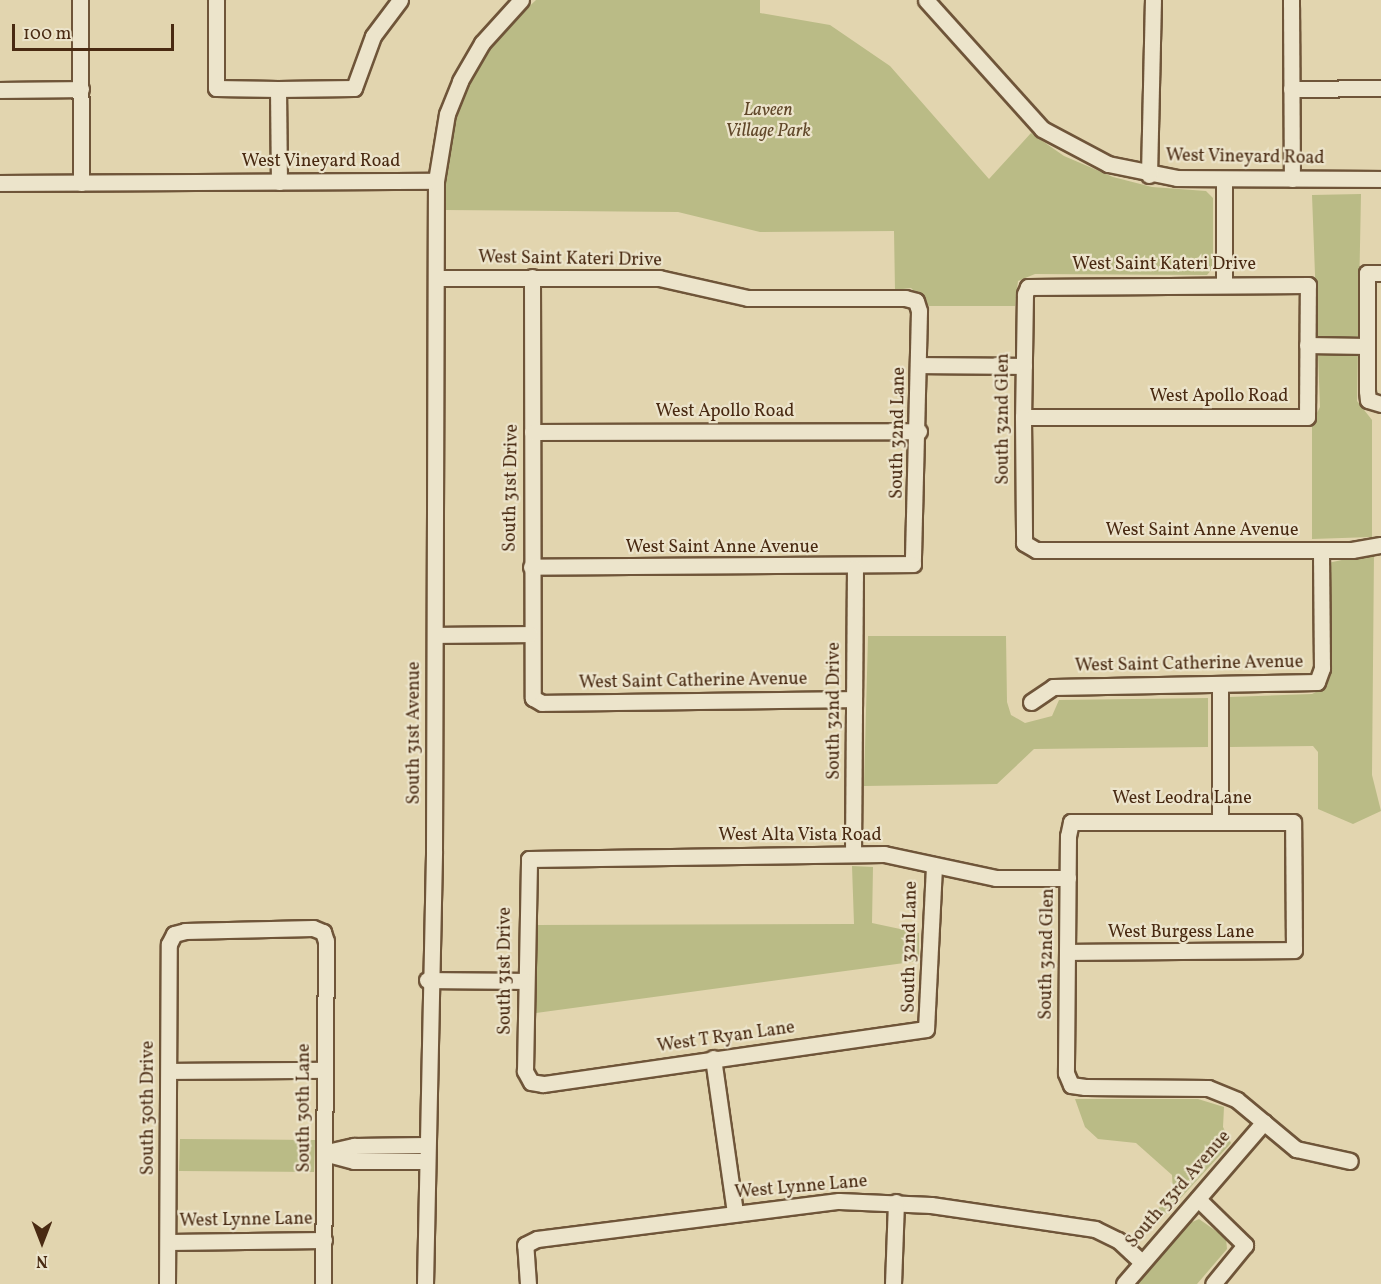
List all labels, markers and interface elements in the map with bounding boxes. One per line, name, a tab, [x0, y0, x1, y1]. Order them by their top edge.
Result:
scale bar	[15, 12, 177, 50]
text: 100 m	[23, 22, 72, 47]
park label: Laveen Village Park	[725, 101, 811, 144]
street label: West Vineyard Road	[1165, 146, 1325, 170]
street label: West Vineyard Road	[241, 151, 401, 173]
street label: West Saint Kateri Drive	[478, 248, 662, 272]
street label: West Saint Kateri Drive	[1072, 254, 1256, 276]
street label: South 32nd Glen	[993, 353, 1015, 485]
street label: South 32nd Lane	[887, 367, 911, 499]
street label: West Apollo Road	[1149, 386, 1289, 408]
street label: West Apollo Road	[655, 401, 795, 423]
street label: South 31st Drive	[500, 424, 524, 552]
street label: West Saint Anne Avenue	[1106, 520, 1298, 542]
street label: West Saint Anne Avenue	[626, 537, 818, 559]
street label: South 32nd Drive	[824, 642, 846, 780]
street label: West Saint Catherine Avenue	[1075, 652, 1303, 678]
street label: South 31st Avenue	[404, 661, 426, 805]
street label: West Saint Catherine Avenue	[579, 669, 807, 695]
street label: West Leodra Lane	[1112, 788, 1252, 810]
street label: West Alta Vista Road	[718, 825, 882, 847]
street label: South 32nd Lane	[899, 881, 923, 1013]
street label: South 32nd Glen	[1036, 888, 1060, 1020]
street label: South 31st Drive	[495, 907, 517, 1035]
street label: West Burgess Lane	[1108, 922, 1254, 944]
street label: West T Ryan Lane	[655, 1018, 797, 1058]
street label: South 30th Drive	[138, 1041, 160, 1175]
street label: South 30th Lane	[294, 1044, 316, 1172]
street label: South 33rd Avenue	[1122, 1127, 1236, 1253]
street label: West Lynne Lane	[734, 1171, 868, 1205]
street label: West Lynne Lane	[179, 1209, 313, 1233]
north arrow	[12, 1212, 72, 1272]
text: N	[36, 1249, 48, 1271]

